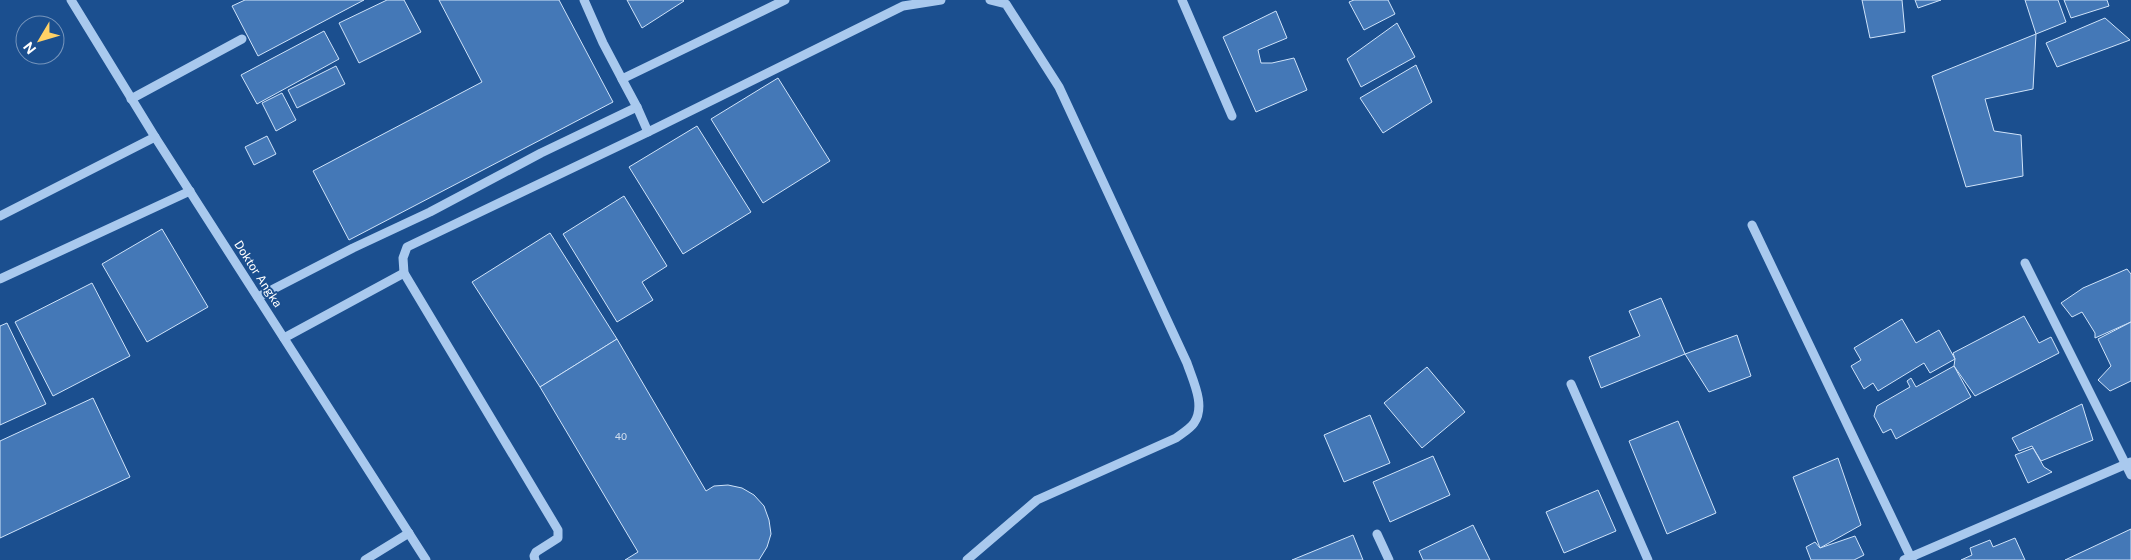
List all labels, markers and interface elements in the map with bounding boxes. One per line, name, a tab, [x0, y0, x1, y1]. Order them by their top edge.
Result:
north arrow	[15, 15, 65, 65]
text: N	[20, 39, 39, 57]
street label: Doktor Angka	[231, 238, 285, 310]
house number: 40	[615, 430, 627, 442]

